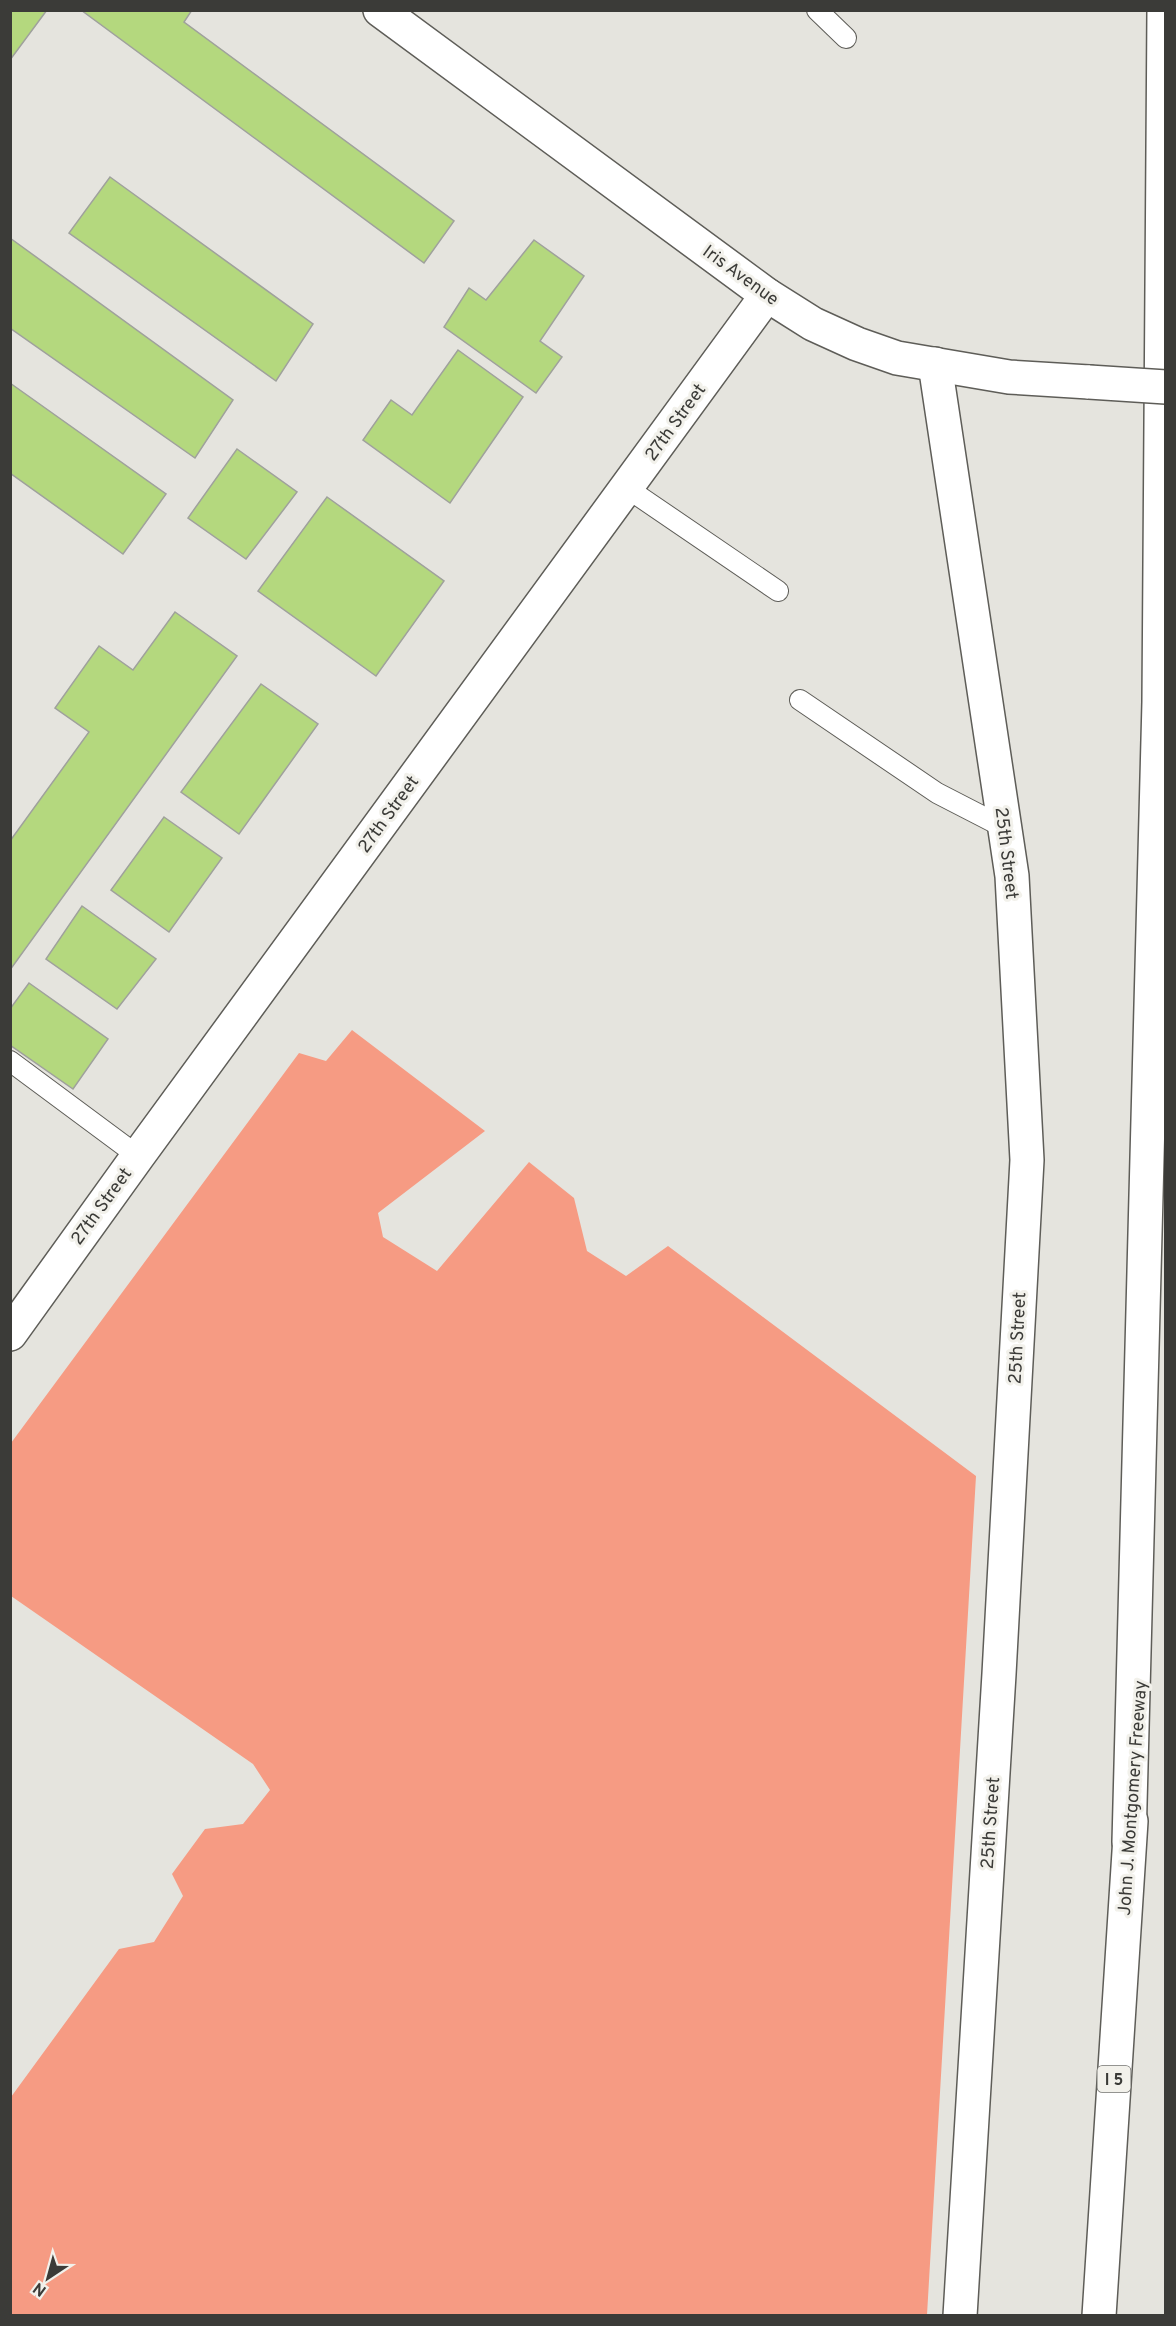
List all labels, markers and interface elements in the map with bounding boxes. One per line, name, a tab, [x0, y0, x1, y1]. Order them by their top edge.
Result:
street label: Iris Avenue	[697, 241, 783, 312]
street label: 27th Street	[640, 380, 712, 466]
street label: 27th Street	[353, 772, 425, 858]
street label: 25th Street	[988, 806, 1023, 901]
street label: 27th Street	[66, 1164, 138, 1250]
street label: 25th Street	[1005, 1291, 1032, 1385]
street label: John J. Montgomery Freeway	[1114, 1680, 1153, 1917]
street label: 25th Street	[977, 1776, 1006, 1870]
road number: I 5	[1098, 2066, 1130, 2092]
north arrow	[18, 2248, 78, 2308]
text: N	[30, 2277, 51, 2300]

